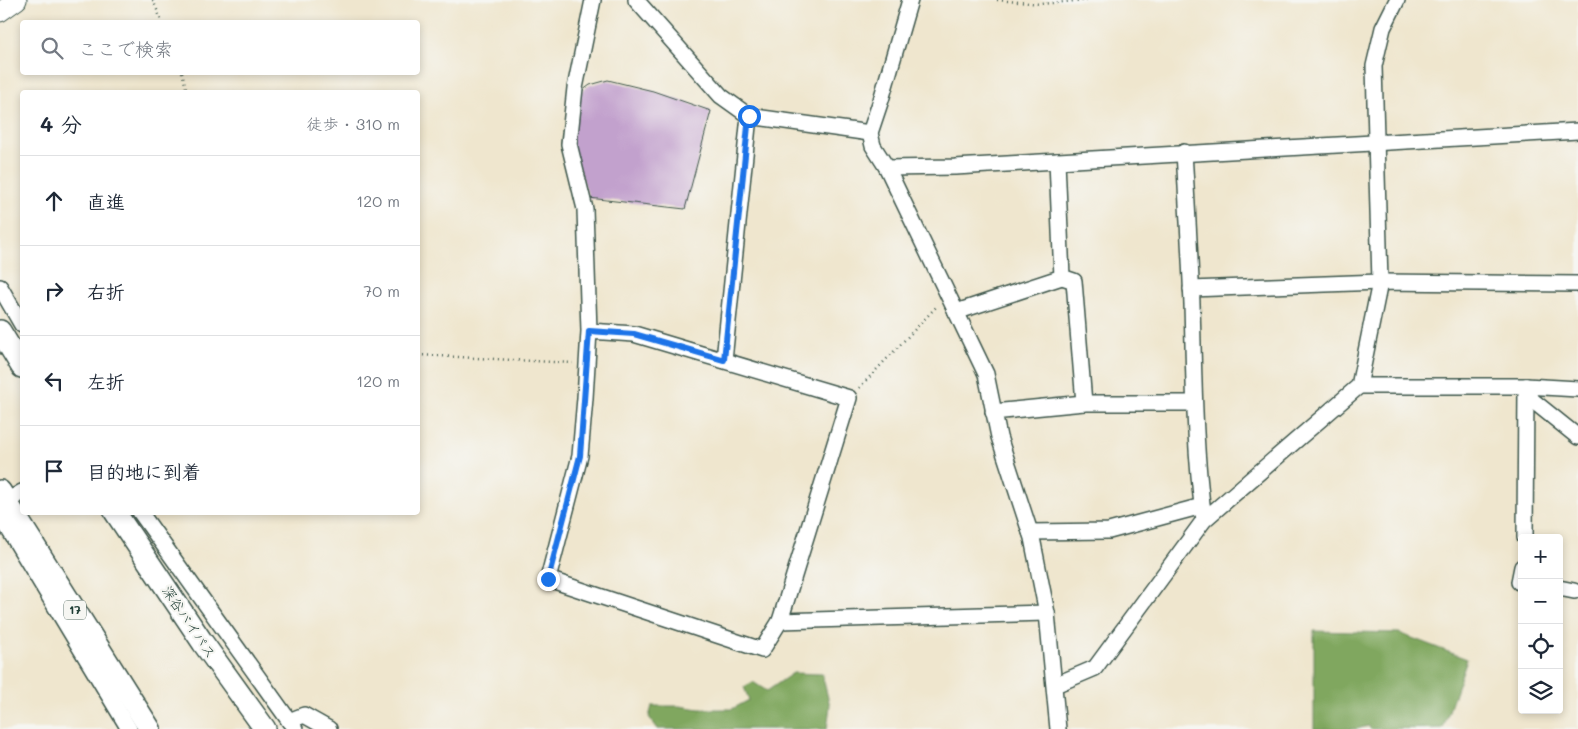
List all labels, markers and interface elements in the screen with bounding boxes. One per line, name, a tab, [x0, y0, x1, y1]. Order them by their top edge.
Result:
search box	[20, 20, 420, 75]
icon: search	[38, 34, 66, 62]
text: ここで検索	[78, 36, 173, 61]
route start	[738, 105, 761, 128]
text: 4 分	[40, 110, 82, 137]
text: 徒歩 · 310 m	[307, 113, 400, 134]
icon: ahead	[40, 187, 68, 215]
text: 直進	[87, 189, 125, 214]
text: 120 m	[356, 190, 400, 211]
icon: right	[40, 277, 68, 305]
text: 右折	[87, 279, 125, 304]
text: 70 m	[363, 280, 400, 301]
icon: left	[40, 367, 68, 395]
text: 左折	[87, 369, 125, 394]
text: 120 m	[356, 370, 400, 391]
icon: arrive	[40, 457, 68, 485]
text: 目的地に到着	[87, 459, 201, 484]
map controls	[1518, 534, 1563, 714]
button: +	[1518, 534, 1563, 579]
route end	[537, 568, 560, 591]
button: −	[1518, 579, 1563, 624]
street label: 深谷バイパス	[158, 582, 221, 662]
road number: 17	[64, 600, 86, 620]
button: locate	[1518, 624, 1563, 669]
button: layers	[1518, 669, 1563, 714]

